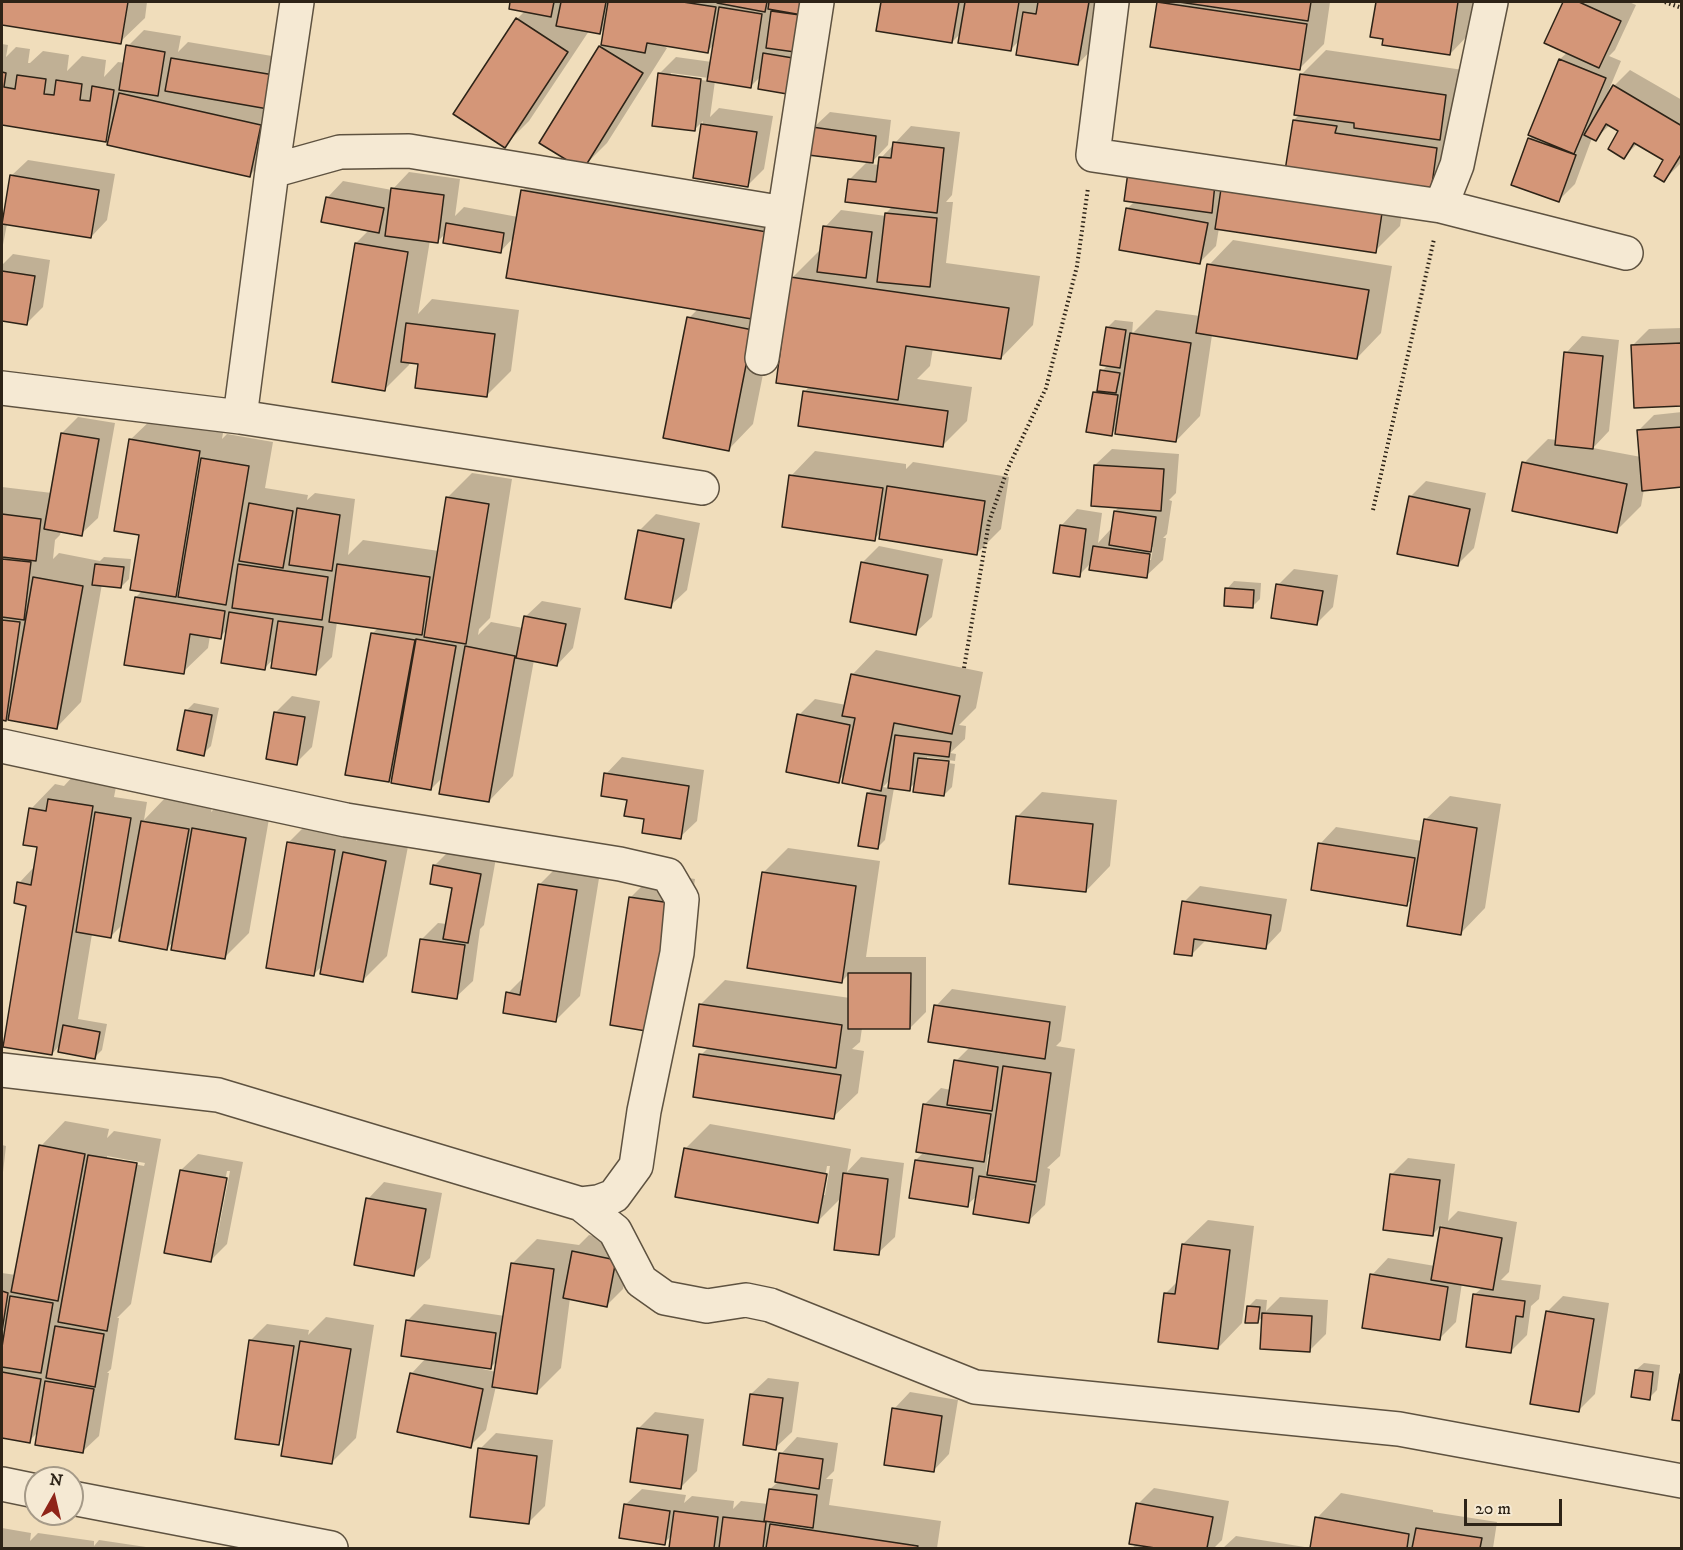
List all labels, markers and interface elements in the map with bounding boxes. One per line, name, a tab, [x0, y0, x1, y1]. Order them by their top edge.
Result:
north arrow	[24, 1466, 84, 1526]
text: N	[48, 1469, 64, 1491]
scale bar	[1467, 1487, 1564, 1525]
text: 20 m	[1475, 1498, 1511, 1520]

